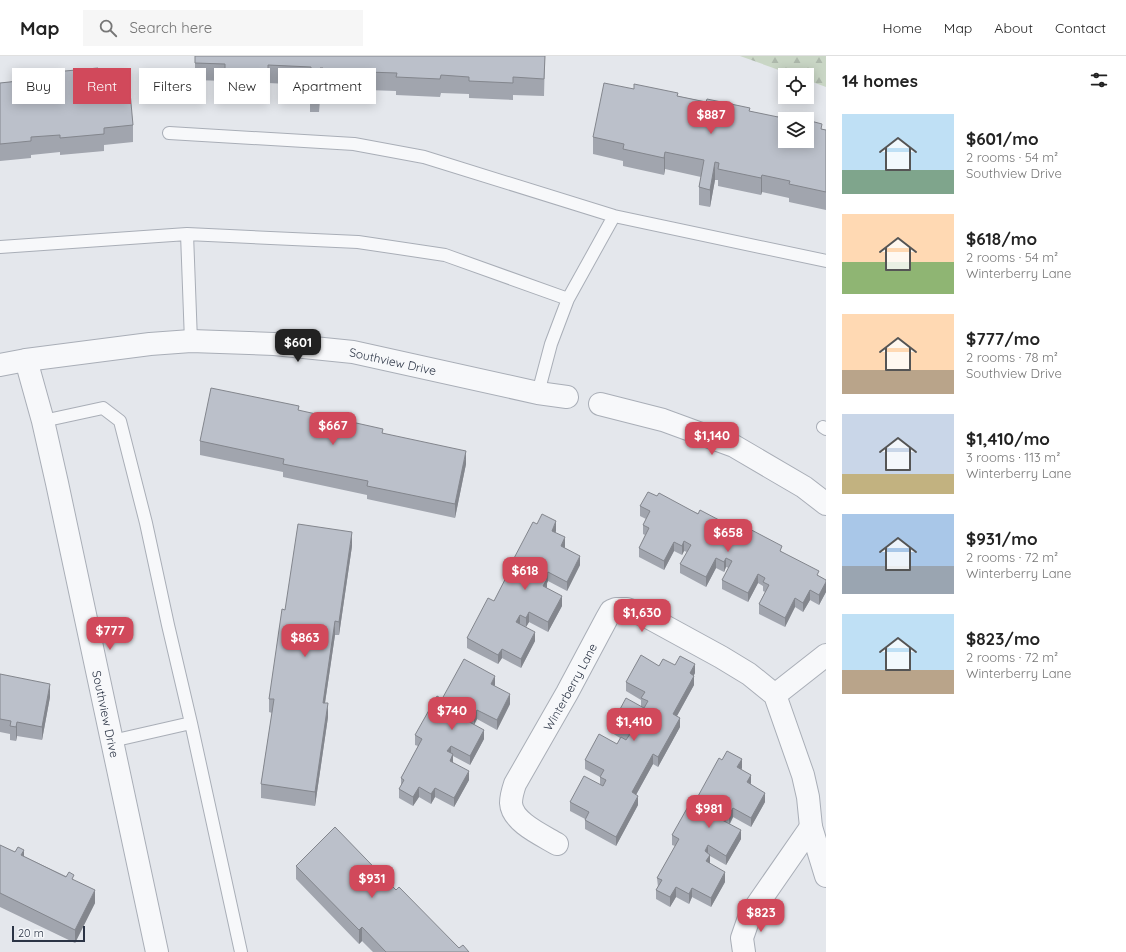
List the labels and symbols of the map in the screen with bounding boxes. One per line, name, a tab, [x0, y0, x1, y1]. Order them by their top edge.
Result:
pin: $887	[687, 101, 735, 135]
pin: $601	[274, 329, 322, 363]
street label: Southview Drive	[349, 344, 438, 378]
pin: $667	[309, 412, 357, 446]
pin: $1,140	[679, 422, 745, 456]
pin: $658	[704, 519, 752, 553]
pin: $618	[501, 557, 549, 591]
pin: $1,630	[609, 599, 675, 633]
pin: $777	[86, 617, 134, 651]
pin: $863	[281, 624, 329, 658]
street label: Winterberry Lane	[540, 640, 600, 733]
street label: Southview Drive	[90, 669, 123, 759]
pin: $740	[428, 697, 476, 731]
pin: $1,410	[601, 708, 667, 742]
pin: $981	[685, 795, 733, 829]
pin: $931	[348, 865, 396, 899]
pin: $823	[737, 899, 785, 933]
scale bar	[12, 924, 85, 943]

